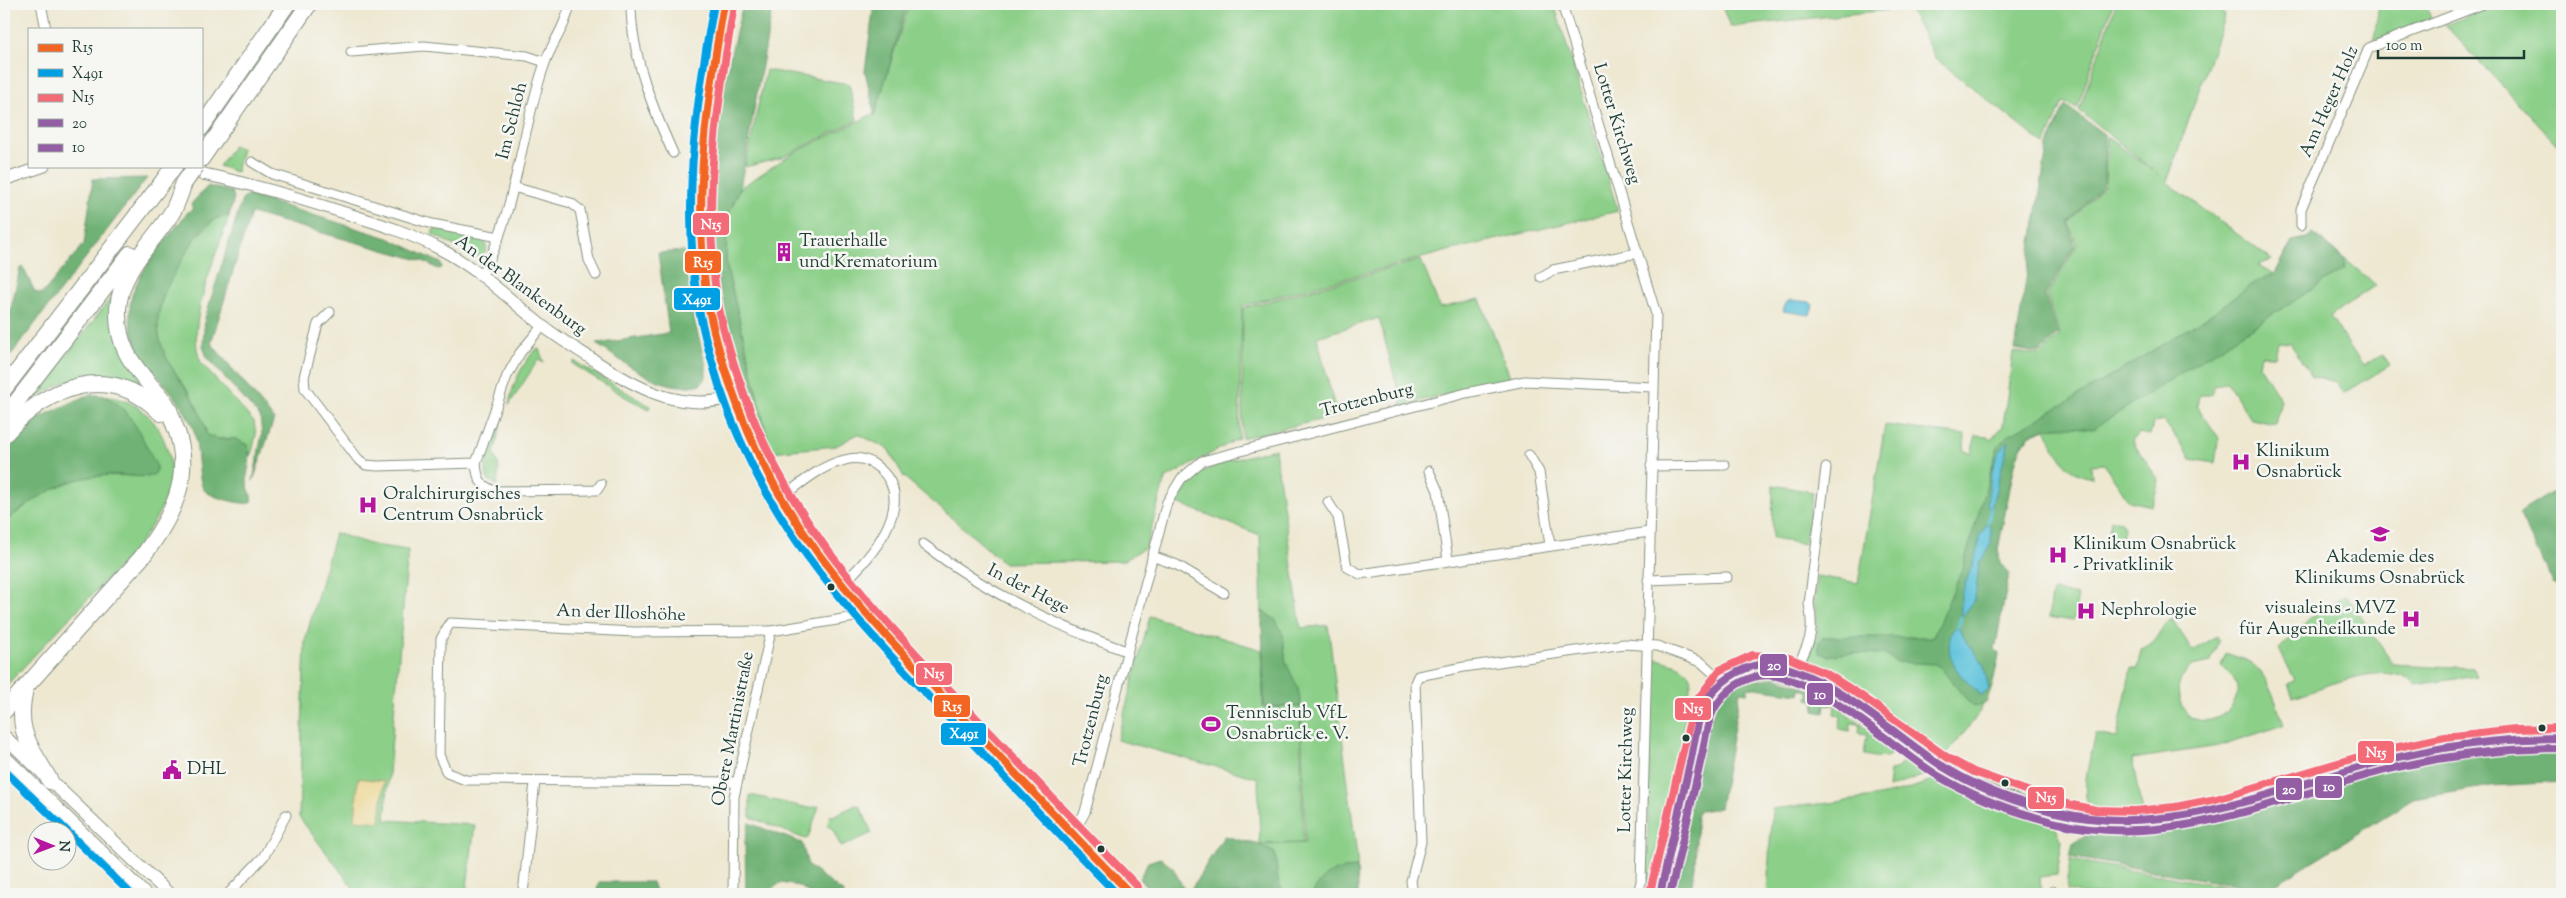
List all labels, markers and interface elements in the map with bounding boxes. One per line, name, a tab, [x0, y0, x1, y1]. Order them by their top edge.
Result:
legend	[28, 28, 202, 168]
scale bar	[2378, 28, 2525, 60]
text: 100 m	[2386, 36, 2423, 57]
text: R15	[72, 38, 93, 59]
street label: Am Heger Holz	[2294, 42, 2366, 162]
street label: Lotter Kirchweg	[1585, 60, 1647, 188]
text: X491	[72, 64, 103, 85]
street label: Im Schloh	[491, 79, 535, 163]
text: N15	[72, 88, 94, 109]
text: 20	[72, 114, 87, 135]
text: 10	[72, 138, 85, 159]
line badge: N15	[692, 212, 730, 236]
text: N15	[701, 216, 722, 236]
street label: An der Blankenburg	[449, 229, 591, 343]
place label: Trauerhalle und Krematorium	[799, 229, 938, 276]
building icon: Trauerhalle und Krematorium	[773, 241, 795, 263]
line badge: R15	[684, 250, 722, 274]
text: R15	[693, 254, 713, 274]
line badge: X491	[673, 287, 721, 311]
text: X491	[682, 291, 712, 311]
street label: Trotzenburg	[1318, 377, 1417, 425]
place label: Klinikum Osnabrück	[2256, 439, 2342, 486]
hospital icon: Klinikum Osnabrück	[2230, 451, 2252, 473]
place label: Oralchirurgisches Centrum Osnabrück	[383, 482, 544, 529]
hospital icon: Oralchirurgisches Centrum Osnabrück	[357, 494, 379, 516]
school or university icon: Akademie des Klinikums Osnabrück	[2369, 523, 2391, 545]
place label: Klinikum Osnabrück - Privatklinik	[2073, 532, 2237, 579]
hospital icon: Klinikum Osnabrück - Privatklinik	[2047, 544, 2069, 566]
place label: Akademie des Klinikums Osnabrück	[2295, 545, 2465, 592]
street label: In der Hege	[982, 558, 1074, 622]
unlabelled marker	[826, 582, 836, 592]
place label: visualeins - MVZ für Augenheilkunde	[2239, 596, 2396, 643]
place label: Nephrologie	[2101, 598, 2197, 624]
street label: An der Illoshöhe	[556, 599, 686, 629]
hospital icon: Nephrologie	[2075, 600, 2097, 622]
hospital icon: visualeins - MVZ für Augenheilkunde	[2400, 608, 2422, 630]
street label: Obere Martinistraße	[706, 649, 762, 809]
line badge: 20	[1759, 653, 1788, 677]
text: 20	[1767, 657, 1782, 677]
line badge: N15	[915, 662, 953, 686]
text: N15	[924, 665, 945, 685]
street label: Trotzenburg	[1068, 671, 1116, 770]
line badge: 10	[1806, 682, 1834, 706]
text: 10	[1814, 686, 1827, 706]
line badge: R15	[933, 694, 971, 718]
line badge: N15	[1674, 697, 1712, 721]
text: R15	[942, 698, 962, 718]
text: N15	[1683, 700, 1704, 720]
place label: Tennisclub VfL Osnabrück e. V.	[1226, 701, 1349, 748]
street label: Lotter Kirchweg	[1613, 707, 1641, 833]
sports icon: Tennisclub VfL Osnabrück e. V.	[1200, 713, 1222, 735]
line badge: X491	[940, 722, 987, 746]
unlabelled marker	[2537, 723, 2547, 733]
text: X491	[949, 725, 979, 745]
unlabelled marker	[1681, 733, 1691, 743]
line badge: N15	[2357, 740, 2395, 764]
text: N15	[2366, 744, 2387, 764]
place label: DHL	[187, 757, 226, 783]
public building icon: DHL	[161, 759, 183, 781]
line badge: 10	[2314, 775, 2343, 799]
line badge: 20	[2275, 777, 2303, 801]
unlabelled marker	[2000, 778, 2010, 788]
text: 10	[2323, 778, 2336, 798]
text: 20	[2282, 781, 2297, 801]
line badge: N15	[2027, 786, 2065, 810]
text: N15	[2036, 789, 2057, 809]
north arrow	[28, 820, 78, 870]
text: N	[53, 840, 73, 852]
unlabelled marker	[1096, 844, 1106, 854]

